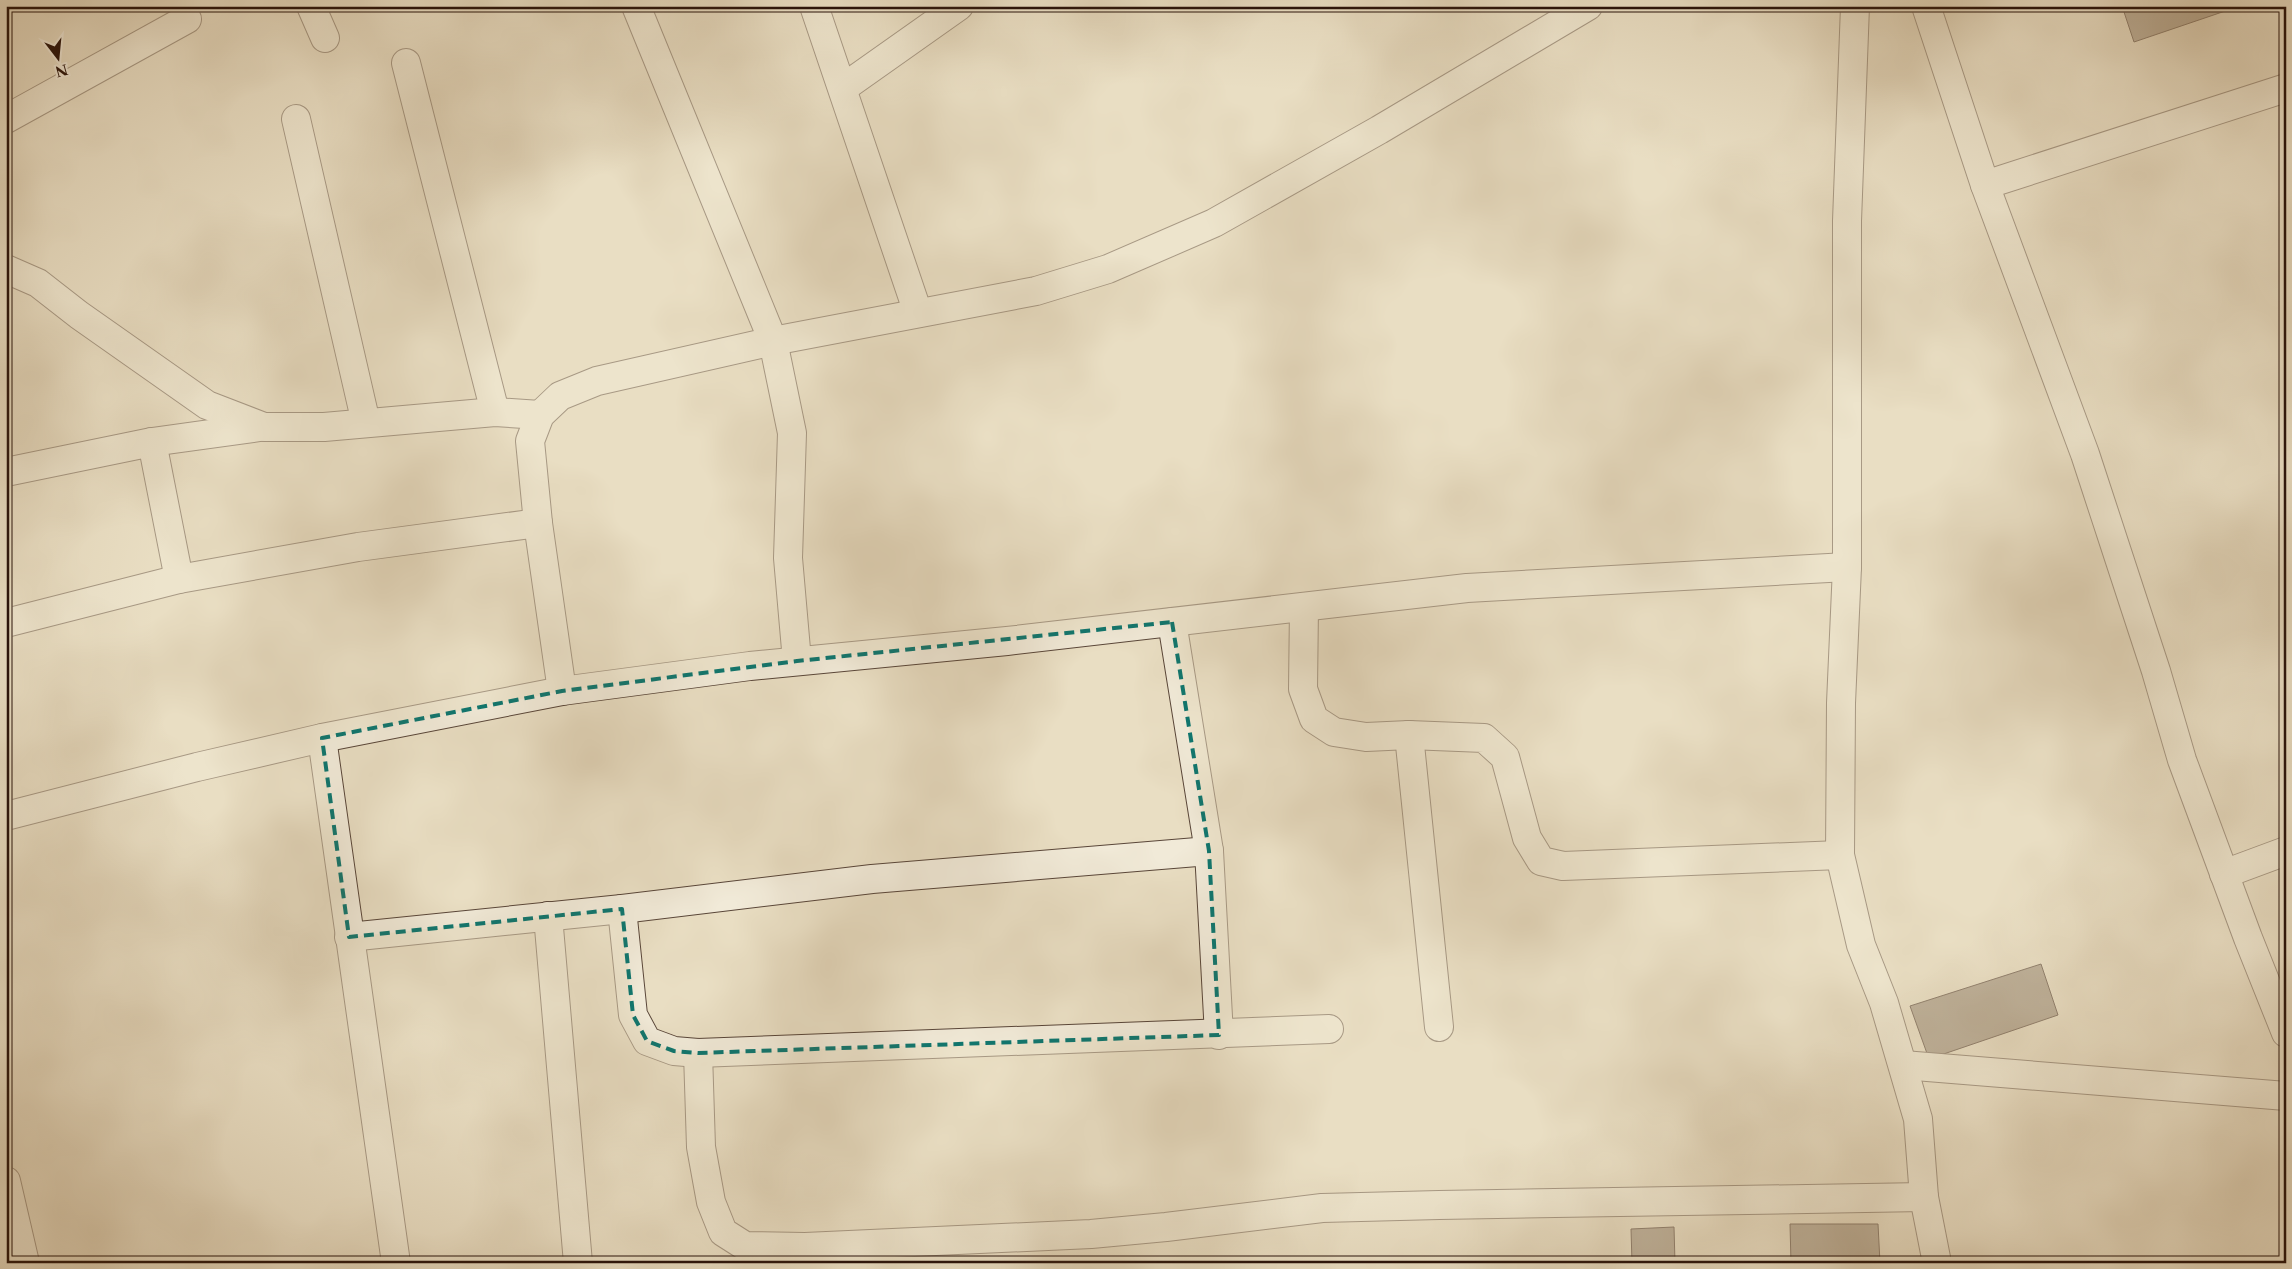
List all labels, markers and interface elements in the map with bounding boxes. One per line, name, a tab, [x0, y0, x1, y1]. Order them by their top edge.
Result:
north arrow	[32, 32, 82, 82]
text: N	[53, 60, 70, 81]

